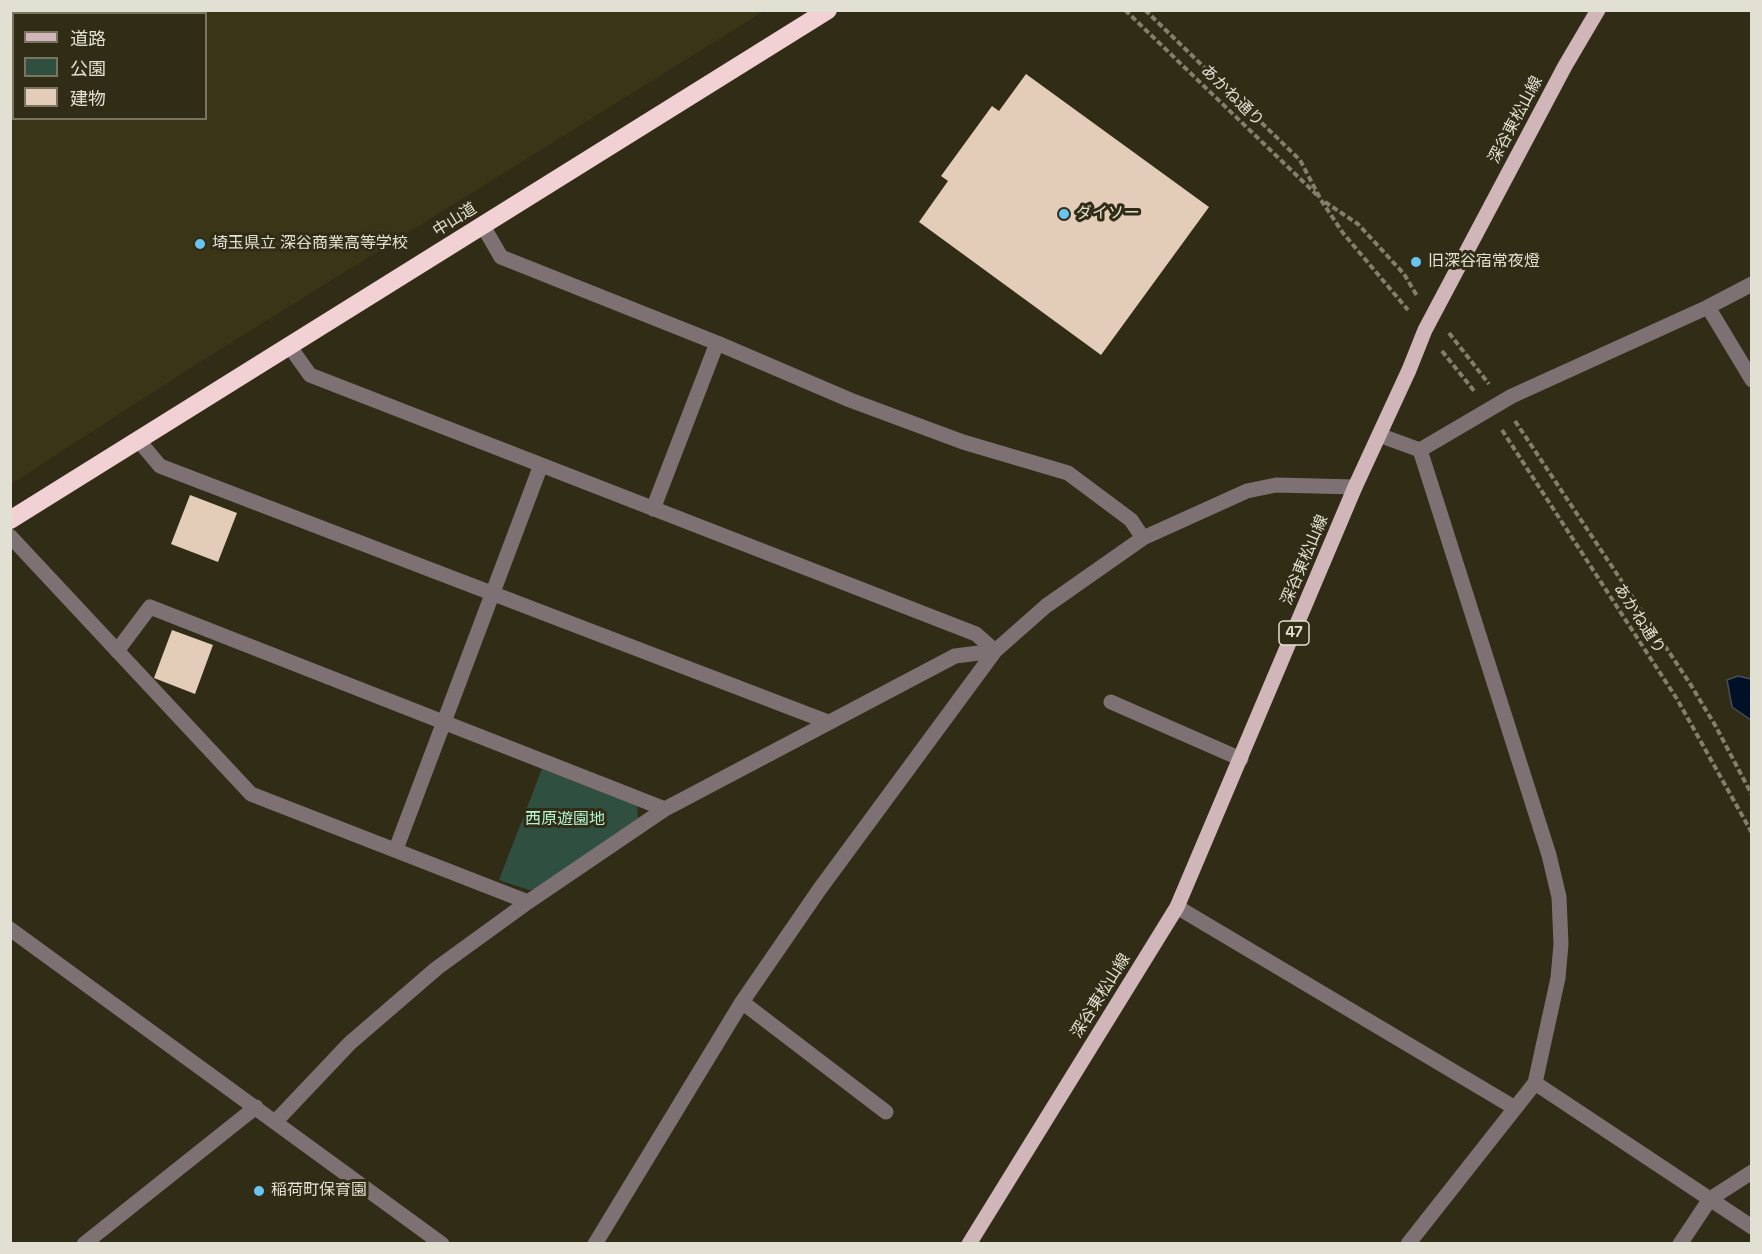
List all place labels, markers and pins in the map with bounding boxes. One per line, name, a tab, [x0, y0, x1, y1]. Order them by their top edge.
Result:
place label: ダイソー	[1076, 204, 1140, 224]
marker: ダイソー	[1057, 207, 1071, 221]
place label: 埼玉県立 深谷商業高等学校	[212, 234, 408, 254]
marker: 埼玉県立 深谷商業高等学校	[193, 237, 207, 251]
place label: 旧深谷宿常夜燈	[1428, 252, 1540, 272]
marker: 旧深谷宿常夜燈	[1409, 255, 1423, 269]
place label: 稲荷町保育園	[271, 1181, 367, 1201]
marker: 稲荷町保育園	[252, 1184, 266, 1198]

